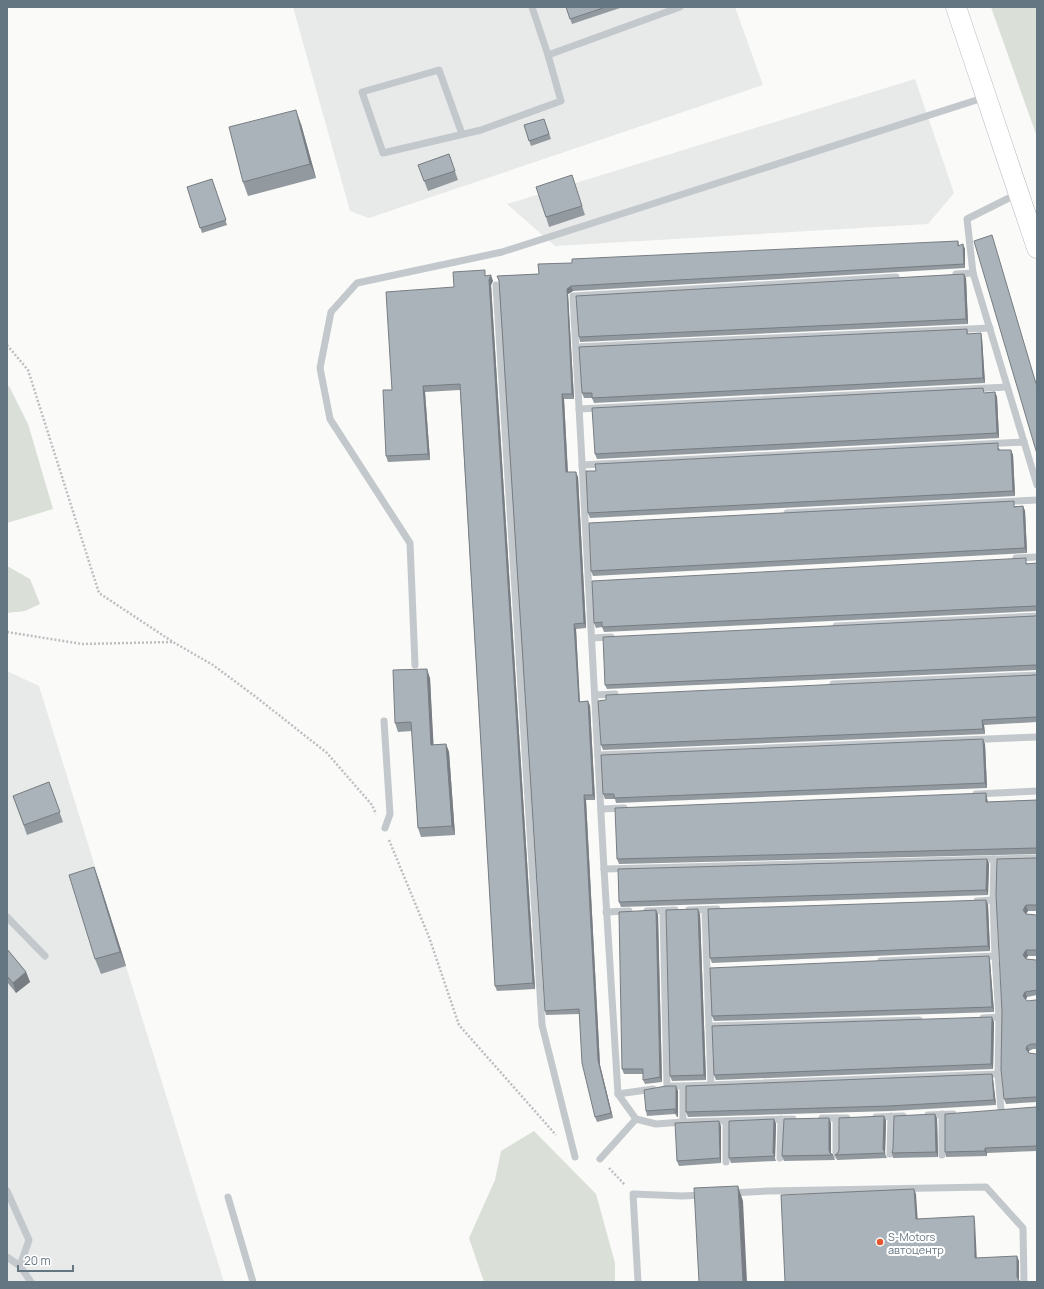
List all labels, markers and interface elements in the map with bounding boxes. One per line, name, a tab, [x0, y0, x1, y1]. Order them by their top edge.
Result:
place label: S-Motors автоцентр	[888, 1229, 944, 1257]
marker: S-Motors автоцентр	[875, 1237, 885, 1247]
scale bar	[18, 1247, 73, 1273]
text: 20 m	[24, 1252, 51, 1269]

